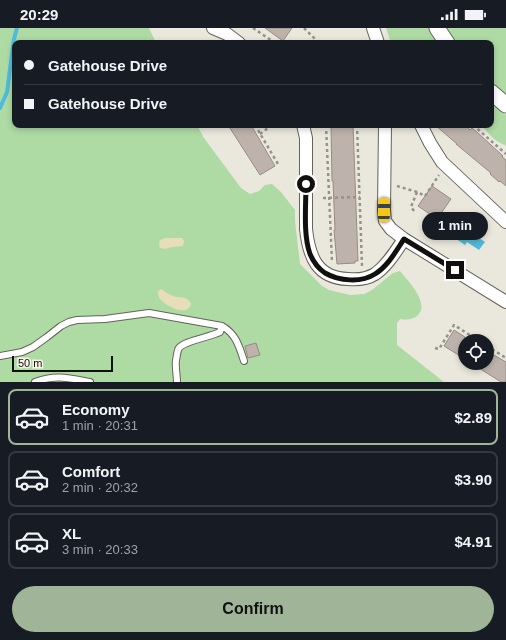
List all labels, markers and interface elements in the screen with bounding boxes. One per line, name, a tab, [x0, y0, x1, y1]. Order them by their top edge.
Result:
text: 20:29	[20, 6, 58, 23]
text: Gatehouse Drive	[48, 57, 167, 74]
text: Gatehouse Drive	[48, 95, 167, 112]
route start	[297, 175, 315, 193]
car	[378, 198, 390, 222]
callout: 1 min	[422, 212, 488, 240]
text: 1 min	[438, 218, 472, 233]
route end	[446, 261, 464, 279]
map controls	[458, 334, 494, 370]
button: locate	[458, 334, 494, 370]
scale bar	[12, 354, 113, 373]
text: 50 m	[18, 357, 42, 369]
icon: car	[14, 399, 50, 435]
text: Economy	[62, 401, 130, 418]
text: $2.89	[454, 409, 492, 426]
text: 1 min · 20:31	[62, 418, 138, 433]
icon: car	[14, 461, 50, 497]
text: Comfort	[62, 463, 120, 480]
text: $3.90	[454, 471, 492, 488]
text: 2 min · 20:32	[62, 480, 138, 495]
icon: car	[14, 523, 50, 559]
text: XL	[62, 525, 81, 542]
text: $4.91	[454, 533, 492, 550]
text: 3 min · 20:33	[62, 542, 138, 557]
button: Confirm	[12, 586, 494, 632]

